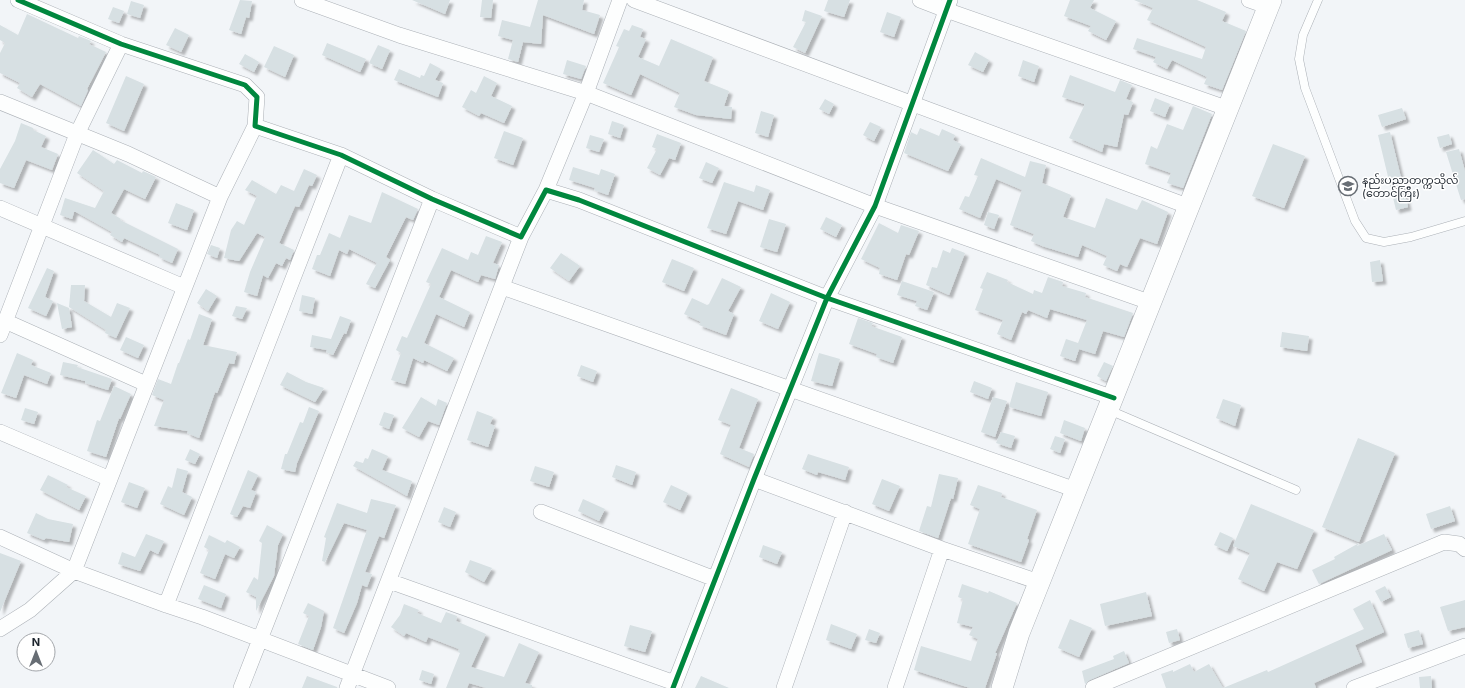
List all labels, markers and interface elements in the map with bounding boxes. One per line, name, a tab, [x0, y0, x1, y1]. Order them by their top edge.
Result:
place label: နည်းပညာတက္ကသိုလ် (တောင်ကြီး)	[1362, 173, 1458, 202]
school or university icon: နည်းပညာတက္ကသိုလ် (တောင်ကြီး)	[1337, 175, 1359, 197]
north arrow	[16, 632, 56, 672]
text: N	[32, 635, 40, 649]

